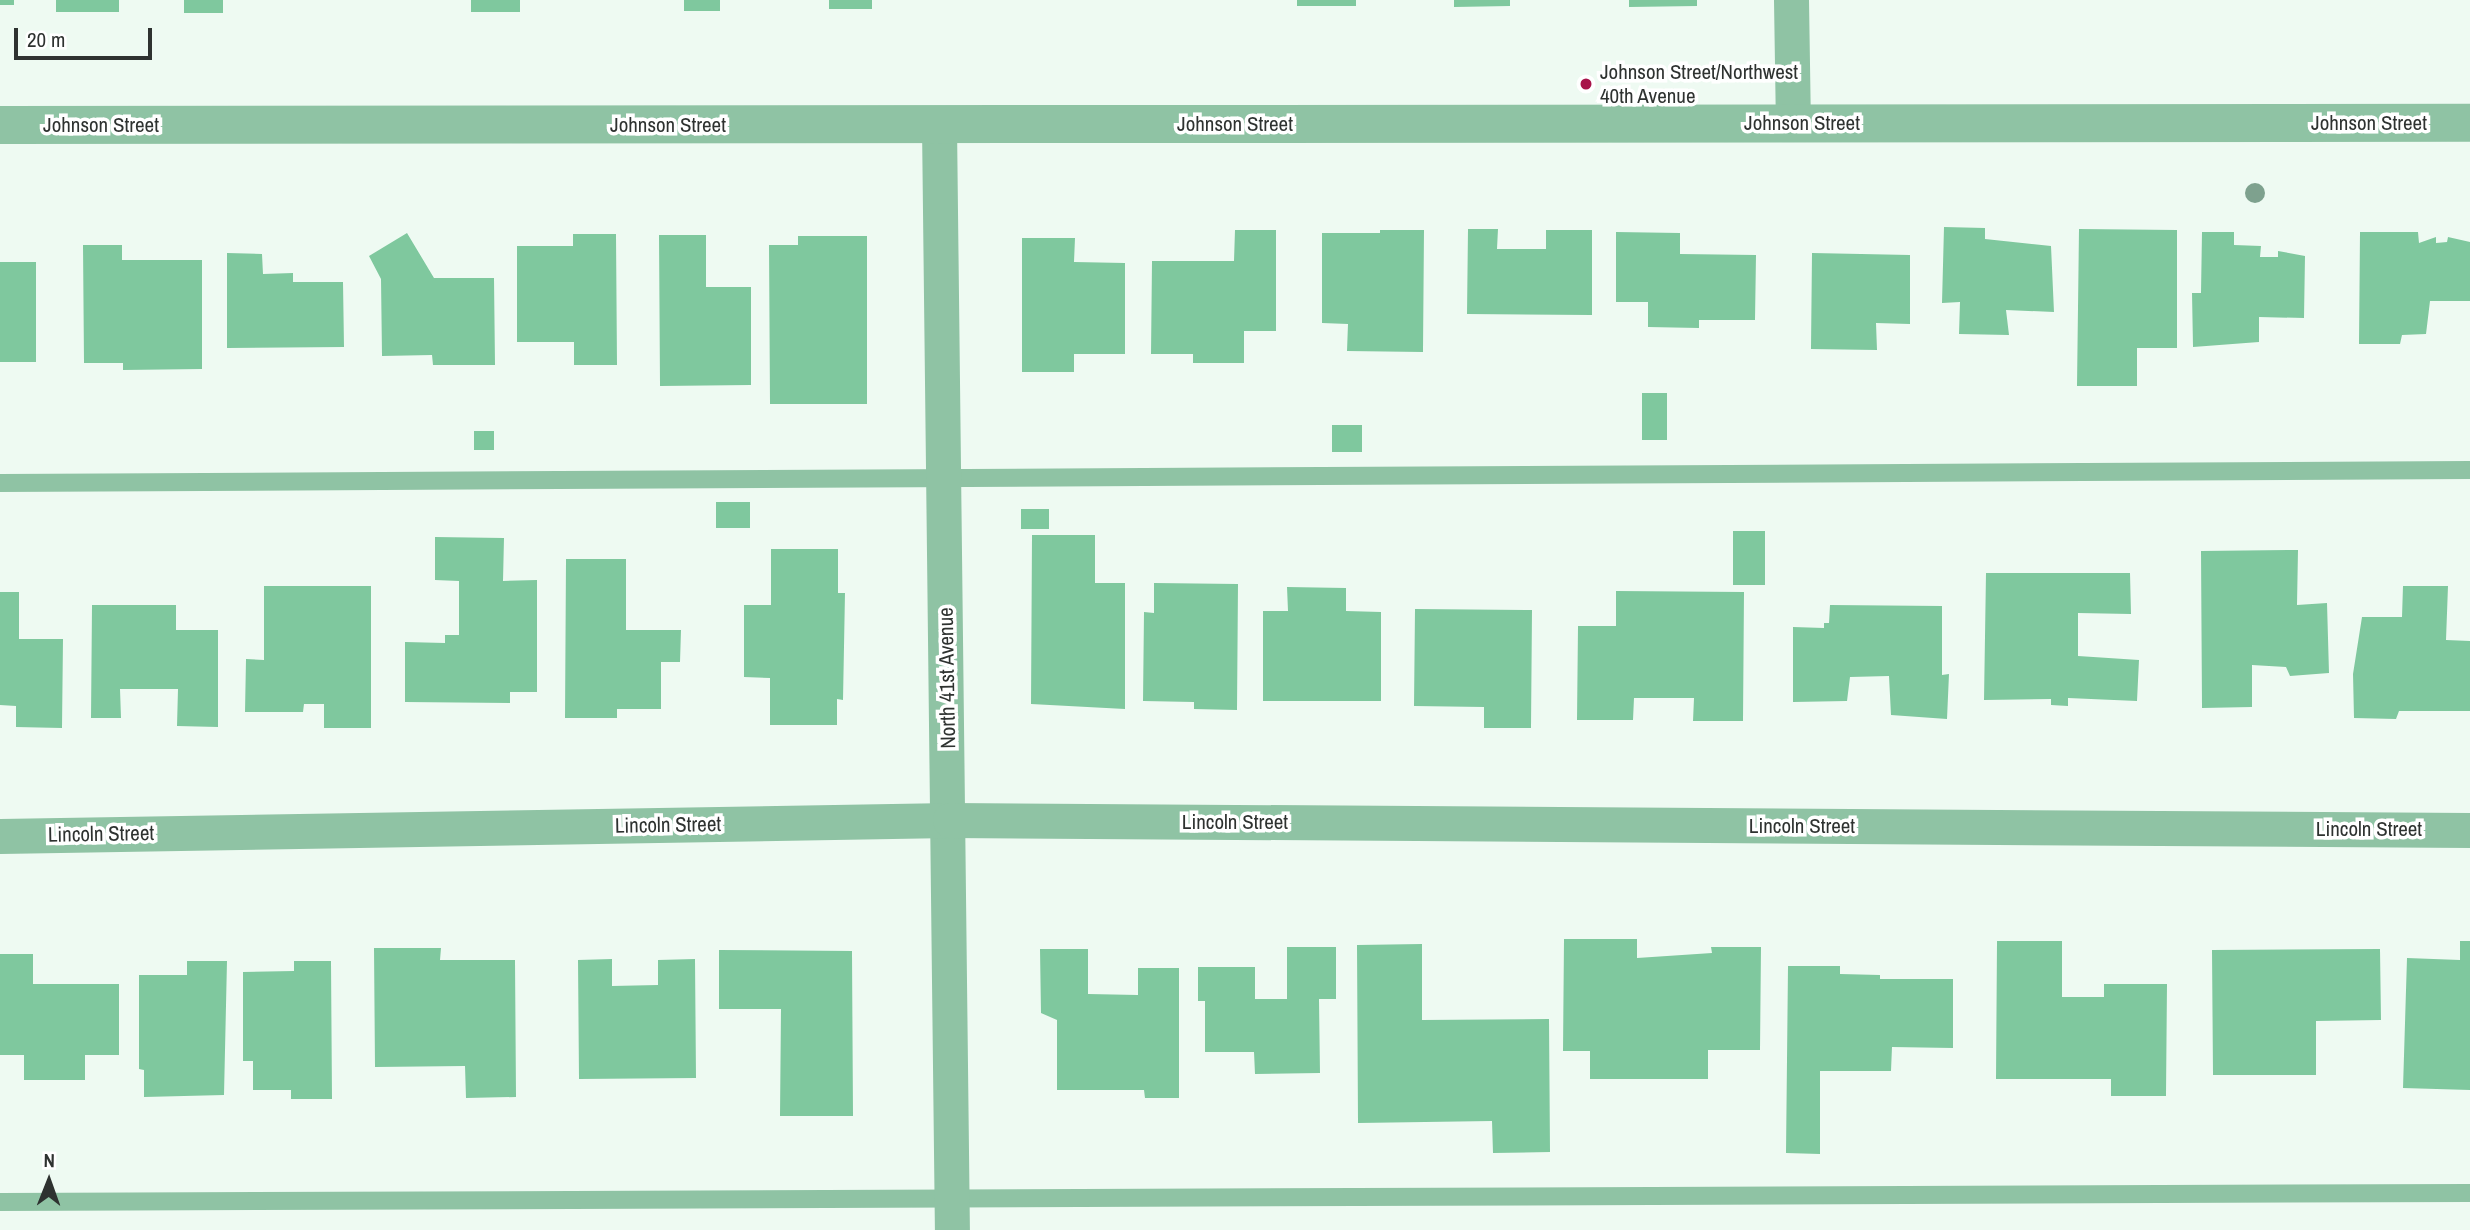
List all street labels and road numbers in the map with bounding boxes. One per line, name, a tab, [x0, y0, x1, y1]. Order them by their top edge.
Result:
street label: Johnson Street	[1744, 110, 1860, 136]
street label: Johnson Street	[2311, 110, 2427, 136]
street label: Johnson Street	[1177, 111, 1293, 137]
street label: Johnson Street	[43, 112, 159, 138]
street label: Johnson Street	[610, 112, 726, 138]
street label: North 41st Avenue	[933, 607, 961, 749]
street label: Lincoln Street	[1182, 809, 1288, 835]
street label: Lincoln Street	[615, 811, 721, 839]
street label: Lincoln Street	[1749, 813, 1855, 839]
street label: Lincoln Street	[2316, 816, 2422, 842]
street label: Lincoln Street	[48, 820, 154, 848]

